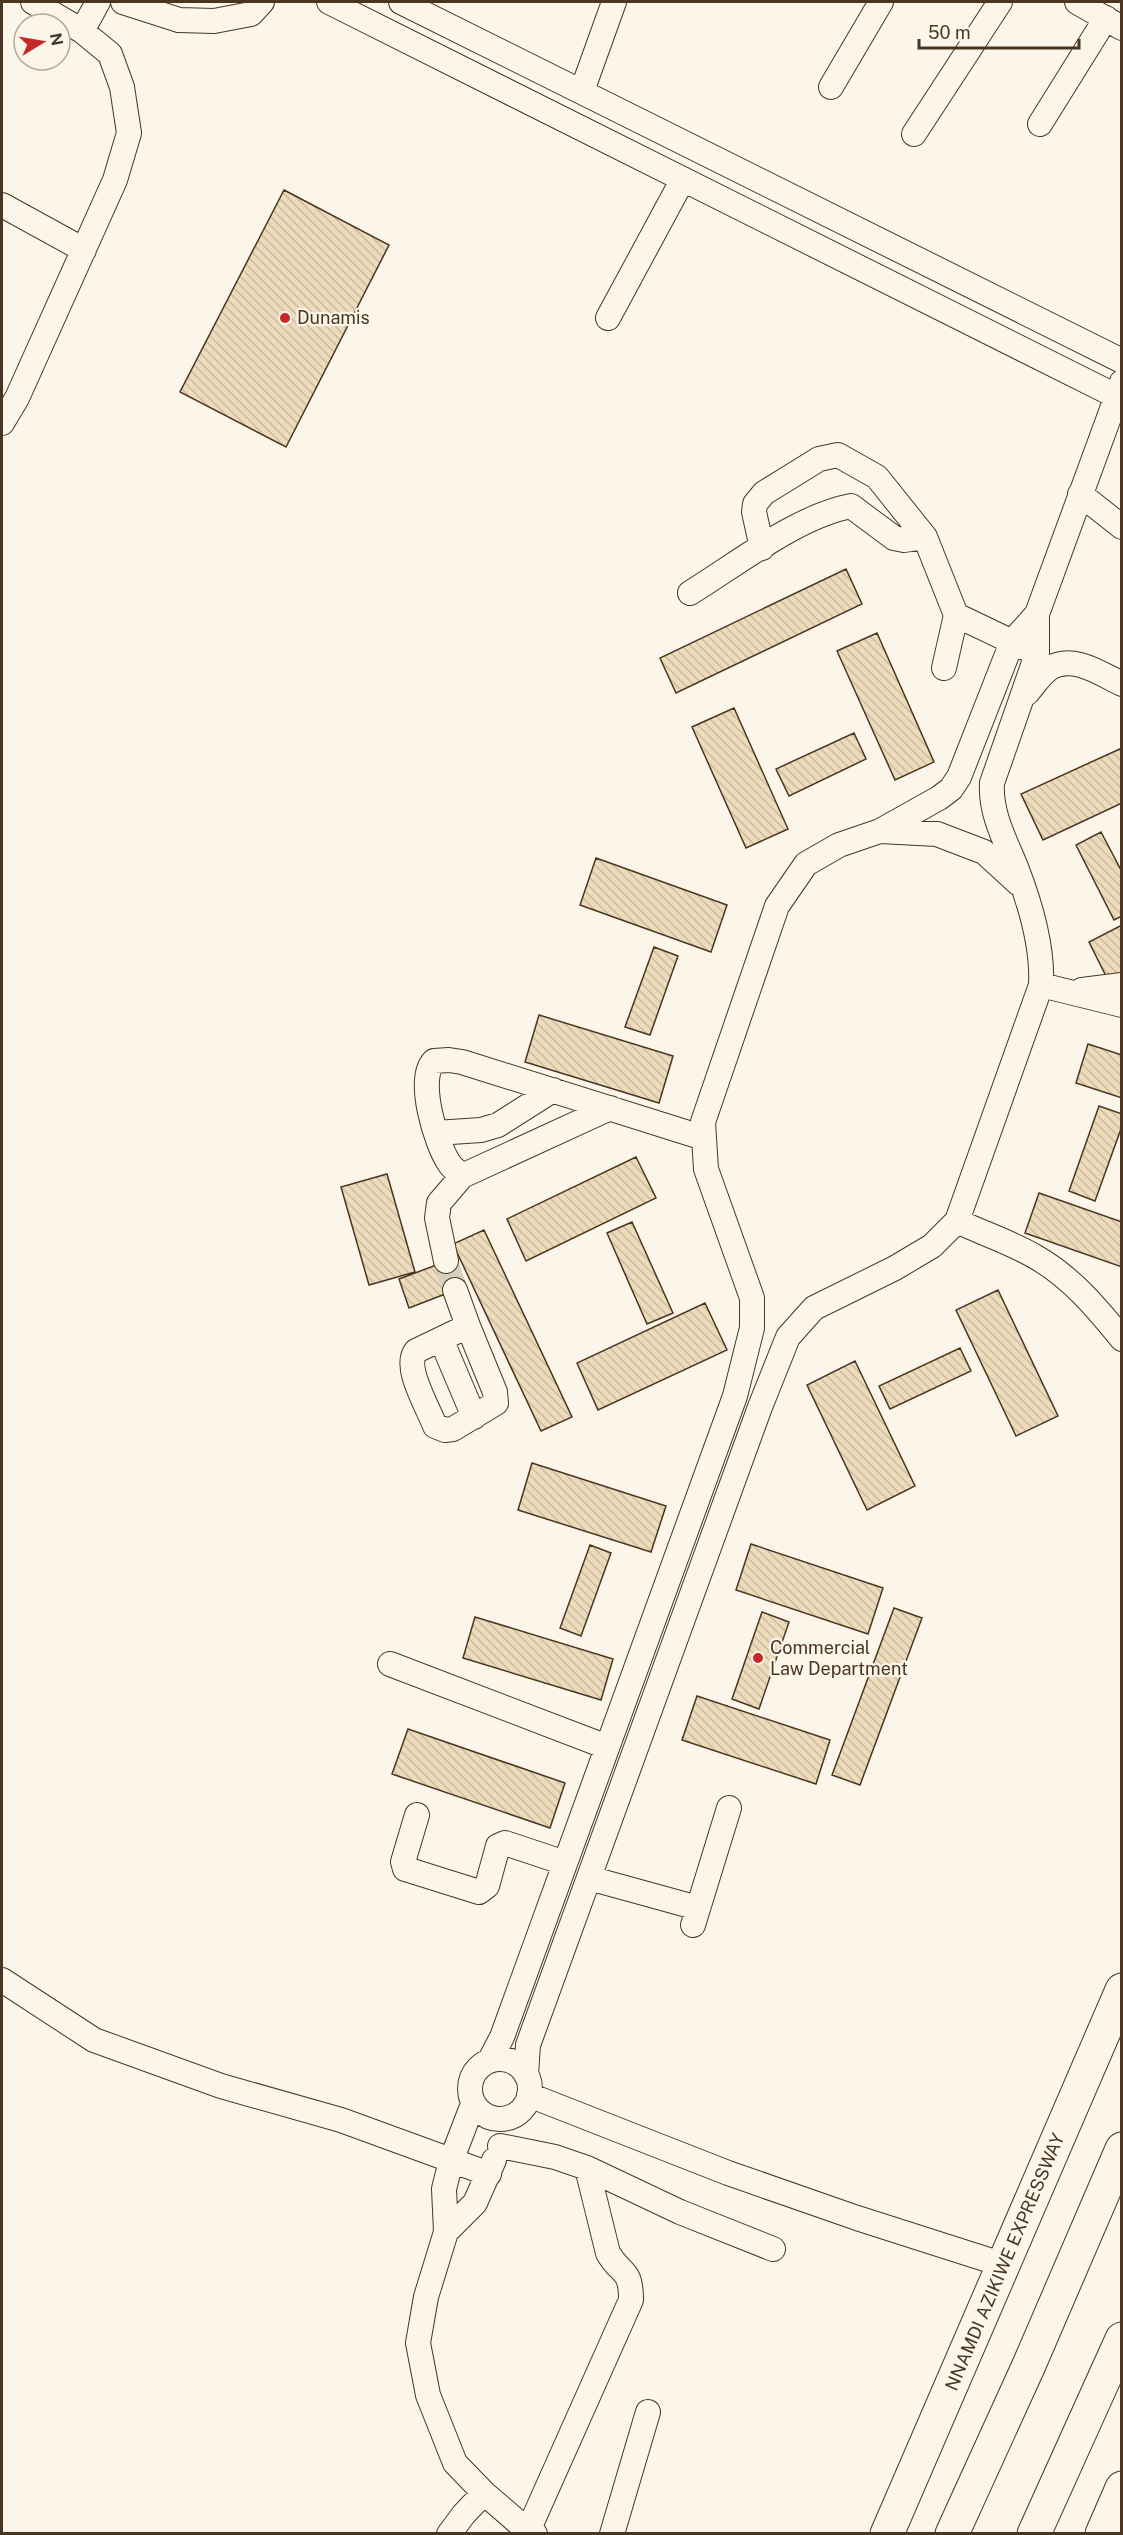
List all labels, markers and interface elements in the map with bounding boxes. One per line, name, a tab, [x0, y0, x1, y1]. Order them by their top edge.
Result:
north arrow	[12, 12, 72, 72]
scale bar	[919, 12, 1080, 50]
text: 50 m	[928, 22, 971, 43]
text: N	[46, 31, 67, 47]
place label: Dunamis	[297, 307, 370, 328]
marker: Dunamis	[278, 311, 292, 325]
place label: Commercial Law Department	[770, 1637, 908, 1679]
marker: Commercial Law Department	[751, 1651, 765, 1665]
street label: NNAMDI AZIKIWE EXPRESSWAY	[941, 2130, 1068, 2394]

